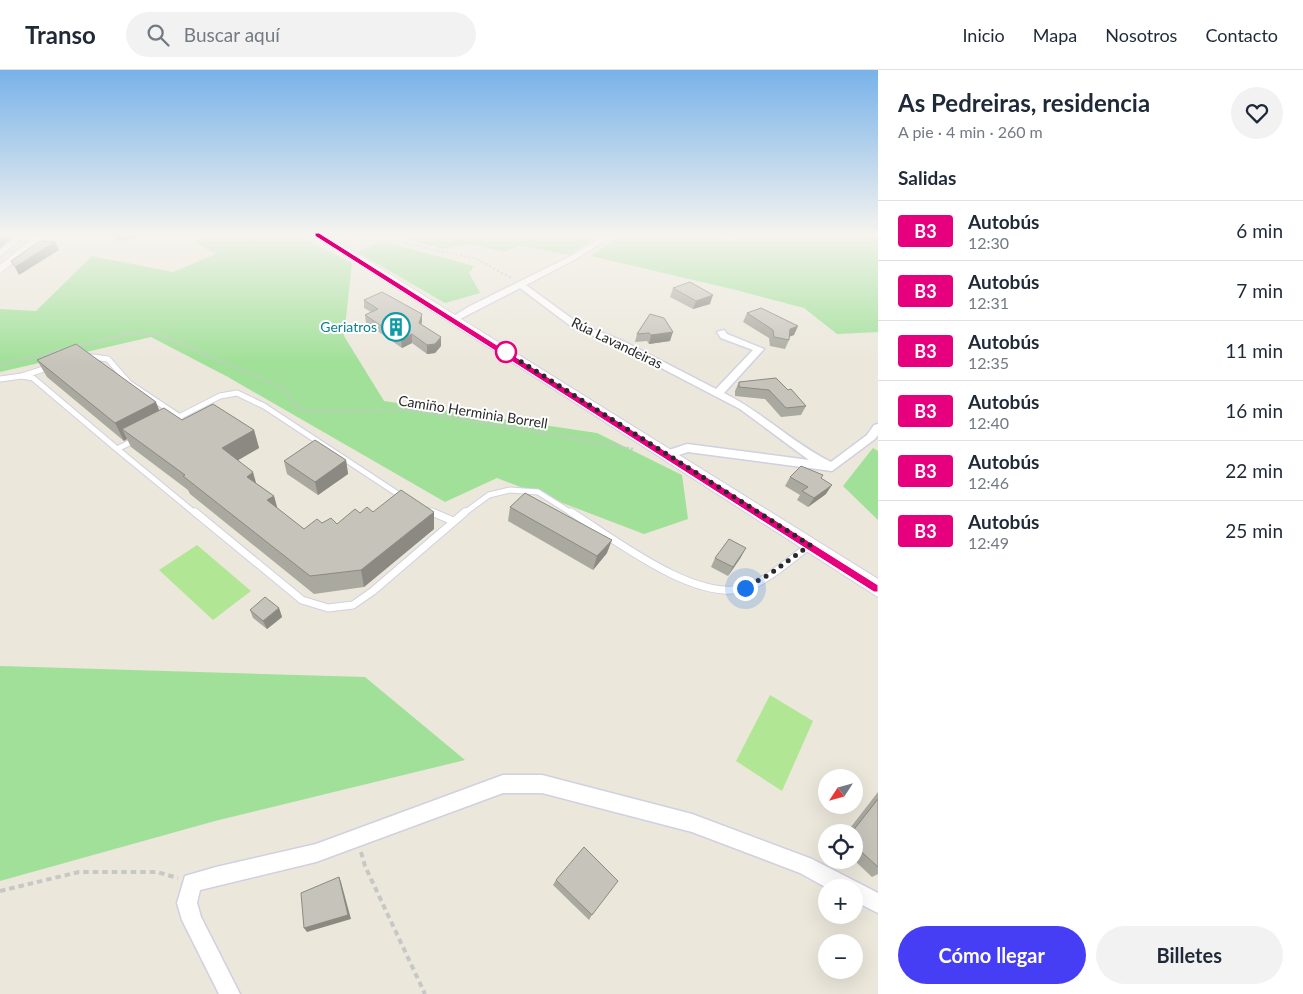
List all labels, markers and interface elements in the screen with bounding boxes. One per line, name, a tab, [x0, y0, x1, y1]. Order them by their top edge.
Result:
search box	[126, 12, 476, 57]
text: Transo	[25, 20, 96, 49]
icon: search	[144, 21, 172, 49]
text: Buscar aquí	[184, 23, 280, 46]
text: Inicio	[962, 24, 1005, 46]
text: Mapa	[1033, 24, 1077, 46]
text: Nosotros	[1105, 24, 1177, 46]
text: Contacto	[1205, 24, 1278, 46]
button: heart	[1231, 87, 1283, 139]
text: As Pedreiras, residencia	[898, 88, 1150, 117]
text: A pie · 4 min · 260 m	[898, 122, 1043, 141]
text: Salidas	[898, 166, 956, 189]
text: Autobús	[968, 210, 1039, 233]
text: 6 min	[1236, 219, 1283, 242]
text: B3	[914, 220, 937, 242]
text: 12:30	[968, 233, 1009, 252]
text: Autobús	[968, 270, 1039, 293]
text: 7 min	[1236, 279, 1283, 302]
text: B3	[914, 280, 937, 302]
text: 12:31	[968, 293, 1009, 312]
building icon: Geriatros	[381, 312, 411, 342]
street label: Rúa Lavandeiras	[569, 313, 666, 372]
place label: Geriatros	[320, 318, 377, 335]
text: Autobús	[968, 330, 1039, 353]
text: 11 min	[1225, 339, 1283, 362]
text: B3	[914, 340, 937, 362]
unlabelled marker	[495, 341, 517, 363]
text: 12:35	[968, 353, 1009, 372]
text: Autobús	[968, 390, 1039, 413]
street label: Camiño Herminia Borrell	[397, 391, 549, 432]
text: 16 min	[1225, 399, 1283, 422]
text: B3	[914, 400, 937, 422]
text: 12:40	[968, 413, 1009, 432]
text: Autobús	[968, 450, 1039, 473]
text: 22 min	[1225, 459, 1283, 482]
text: B3	[914, 460, 937, 482]
text: 12:46	[968, 473, 1009, 492]
text: Autobús	[968, 510, 1039, 533]
text: 25 min	[1225, 519, 1283, 542]
text: B3	[914, 520, 937, 542]
text: 12:49	[968, 533, 1009, 552]
your location	[733, 576, 758, 601]
north arrow	[818, 769, 862, 814]
map controls	[818, 769, 863, 979]
button: locate	[818, 824, 863, 869]
button: +	[818, 879, 863, 924]
button: Cómo llegar	[898, 926, 1086, 984]
button: Billetes	[1096, 926, 1283, 984]
button: −	[818, 934, 863, 979]

